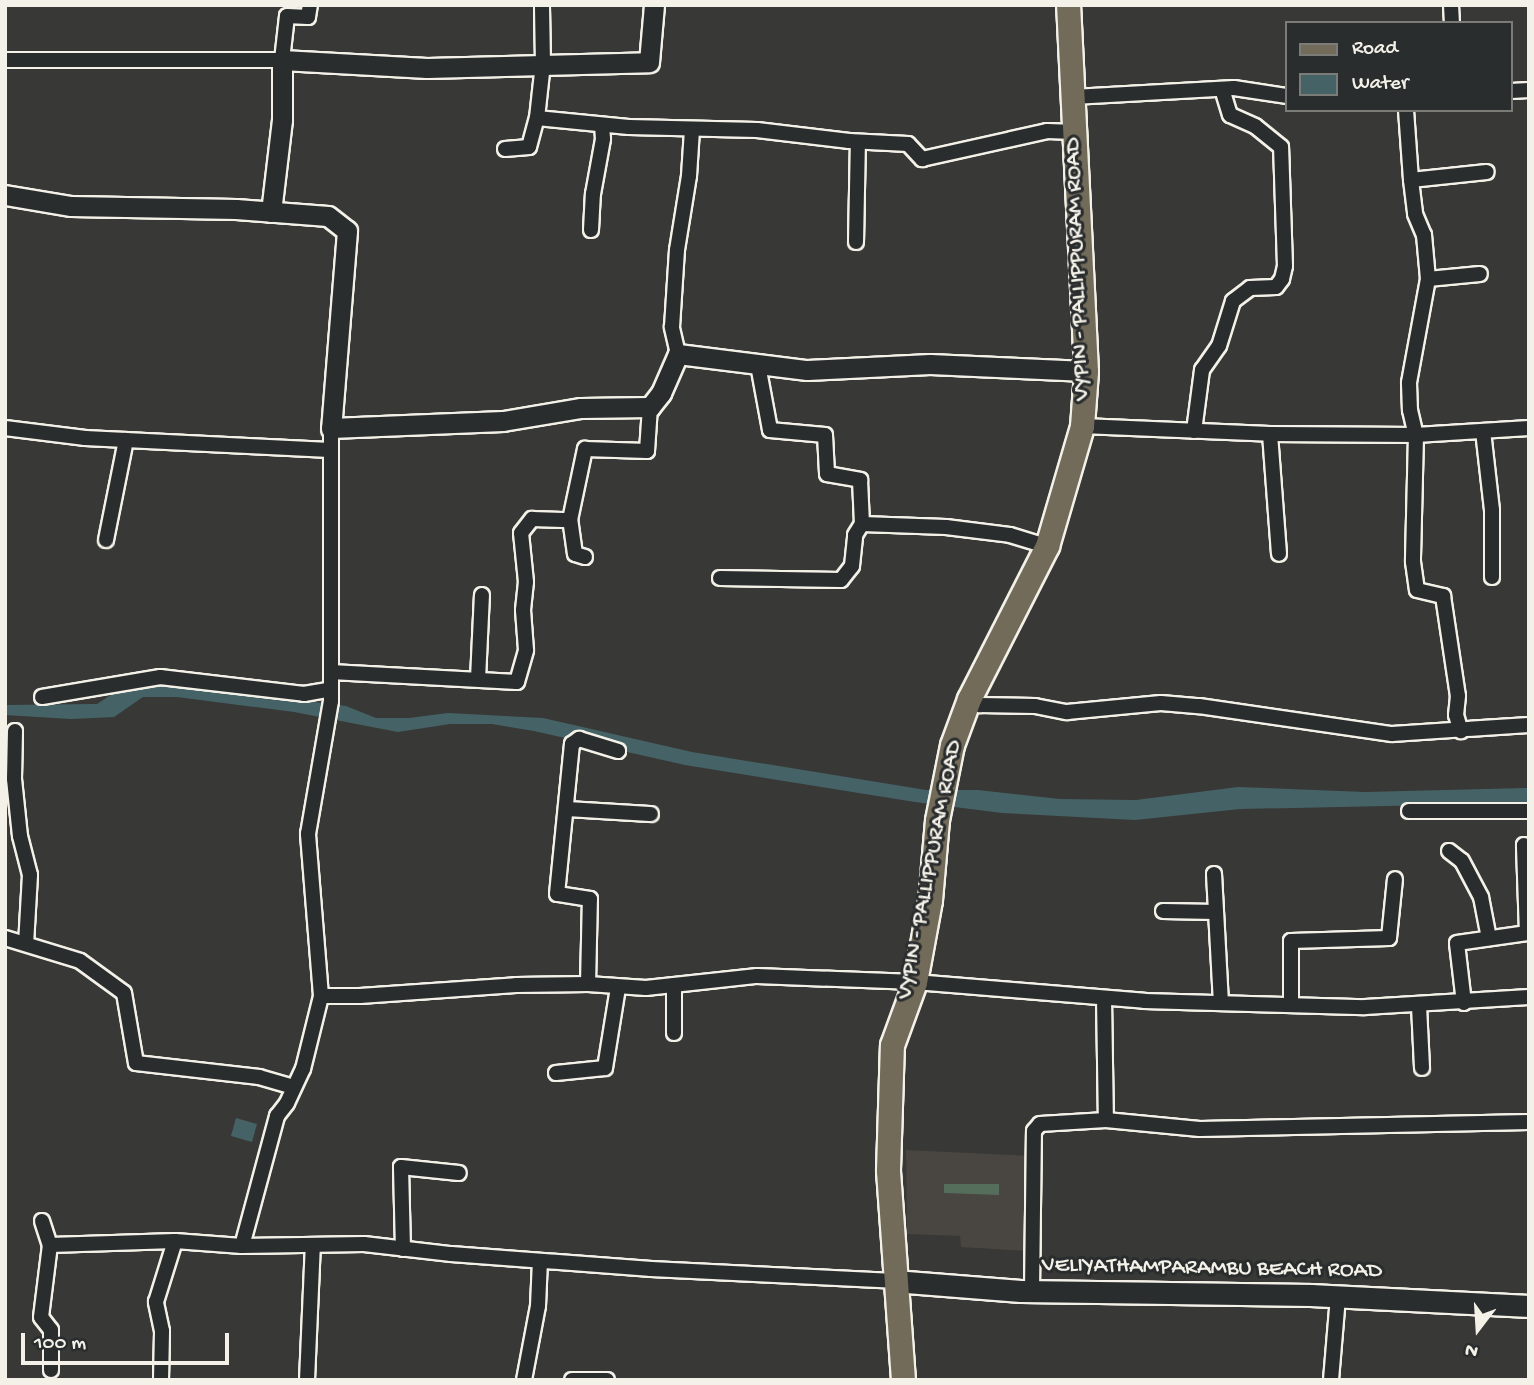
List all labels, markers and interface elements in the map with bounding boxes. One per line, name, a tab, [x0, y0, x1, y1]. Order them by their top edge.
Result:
legend	[1286, 21, 1513, 112]
text: Road	[1352, 37, 1398, 62]
text: Water	[1352, 72, 1408, 97]
street label: VYPIN - PALLIPPURAM ROAD	[1061, 137, 1097, 401]
street label: VYPIN - PALLIPPURAM ROAD	[892, 738, 970, 1002]
street label: VELIYATHAMPARAMBU BEACH ROAD	[1042, 1252, 1382, 1286]
north arrow	[1443, 1294, 1513, 1364]
scale bar	[24, 1318, 233, 1362]
text: 100 m	[34, 1332, 86, 1357]
text: N	[1462, 1337, 1481, 1362]

